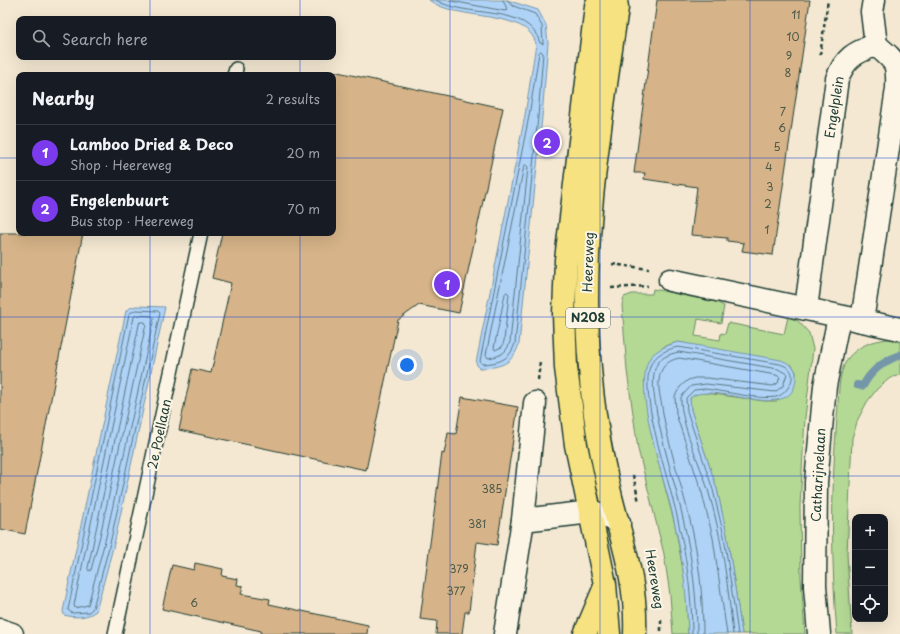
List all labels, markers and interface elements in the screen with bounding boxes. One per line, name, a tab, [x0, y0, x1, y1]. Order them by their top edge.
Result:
house number: 11	[791, 6, 801, 23]
search box	[16, 16, 336, 60]
icon: search	[30, 27, 52, 49]
text: Search here	[62, 27, 148, 50]
house number: 10	[787, 28, 799, 45]
house number: 9	[786, 47, 792, 64]
house number: 8	[785, 64, 792, 81]
street label: Engelplein	[819, 74, 848, 139]
text: Nearby	[32, 85, 94, 111]
text: 2 results	[266, 89, 320, 108]
house number: 7	[780, 103, 786, 120]
house number: 6	[778, 119, 786, 136]
pin: 2	[534, 127, 560, 157]
text: Lamboo Dried & Deco	[70, 132, 233, 155]
house number: 5	[773, 138, 781, 155]
text: 1	[42, 143, 48, 162]
text: 20 m	[286, 143, 320, 162]
text: Shop · Heereweg	[70, 155, 172, 174]
house number: 4	[765, 158, 773, 175]
house number: 3	[766, 178, 774, 195]
text: Engelenbuurt	[70, 188, 169, 211]
house number: 2	[764, 195, 772, 212]
text: 2	[40, 199, 50, 218]
text: 70 m	[287, 199, 320, 218]
text: Bus stop · Heereweg	[70, 211, 194, 230]
house number: 1	[765, 221, 770, 238]
street label: Heereweg	[577, 231, 598, 293]
pin: 1	[434, 269, 460, 299]
road number: N208	[566, 308, 610, 328]
your location	[397, 355, 417, 375]
street label: 2e Poellaan	[142, 397, 175, 471]
street label: Catharijnelaan	[806, 428, 829, 522]
house number: 385	[482, 480, 502, 497]
map controls	[852, 514, 888, 622]
button: +	[852, 514, 888, 550]
house number: 381	[468, 515, 486, 532]
street label: Heereweg	[641, 548, 670, 610]
button: −	[852, 550, 888, 586]
house number: 379	[449, 560, 469, 577]
house number: 377	[446, 582, 466, 599]
button: locate	[852, 586, 888, 622]
house number: 6	[190, 594, 198, 611]

